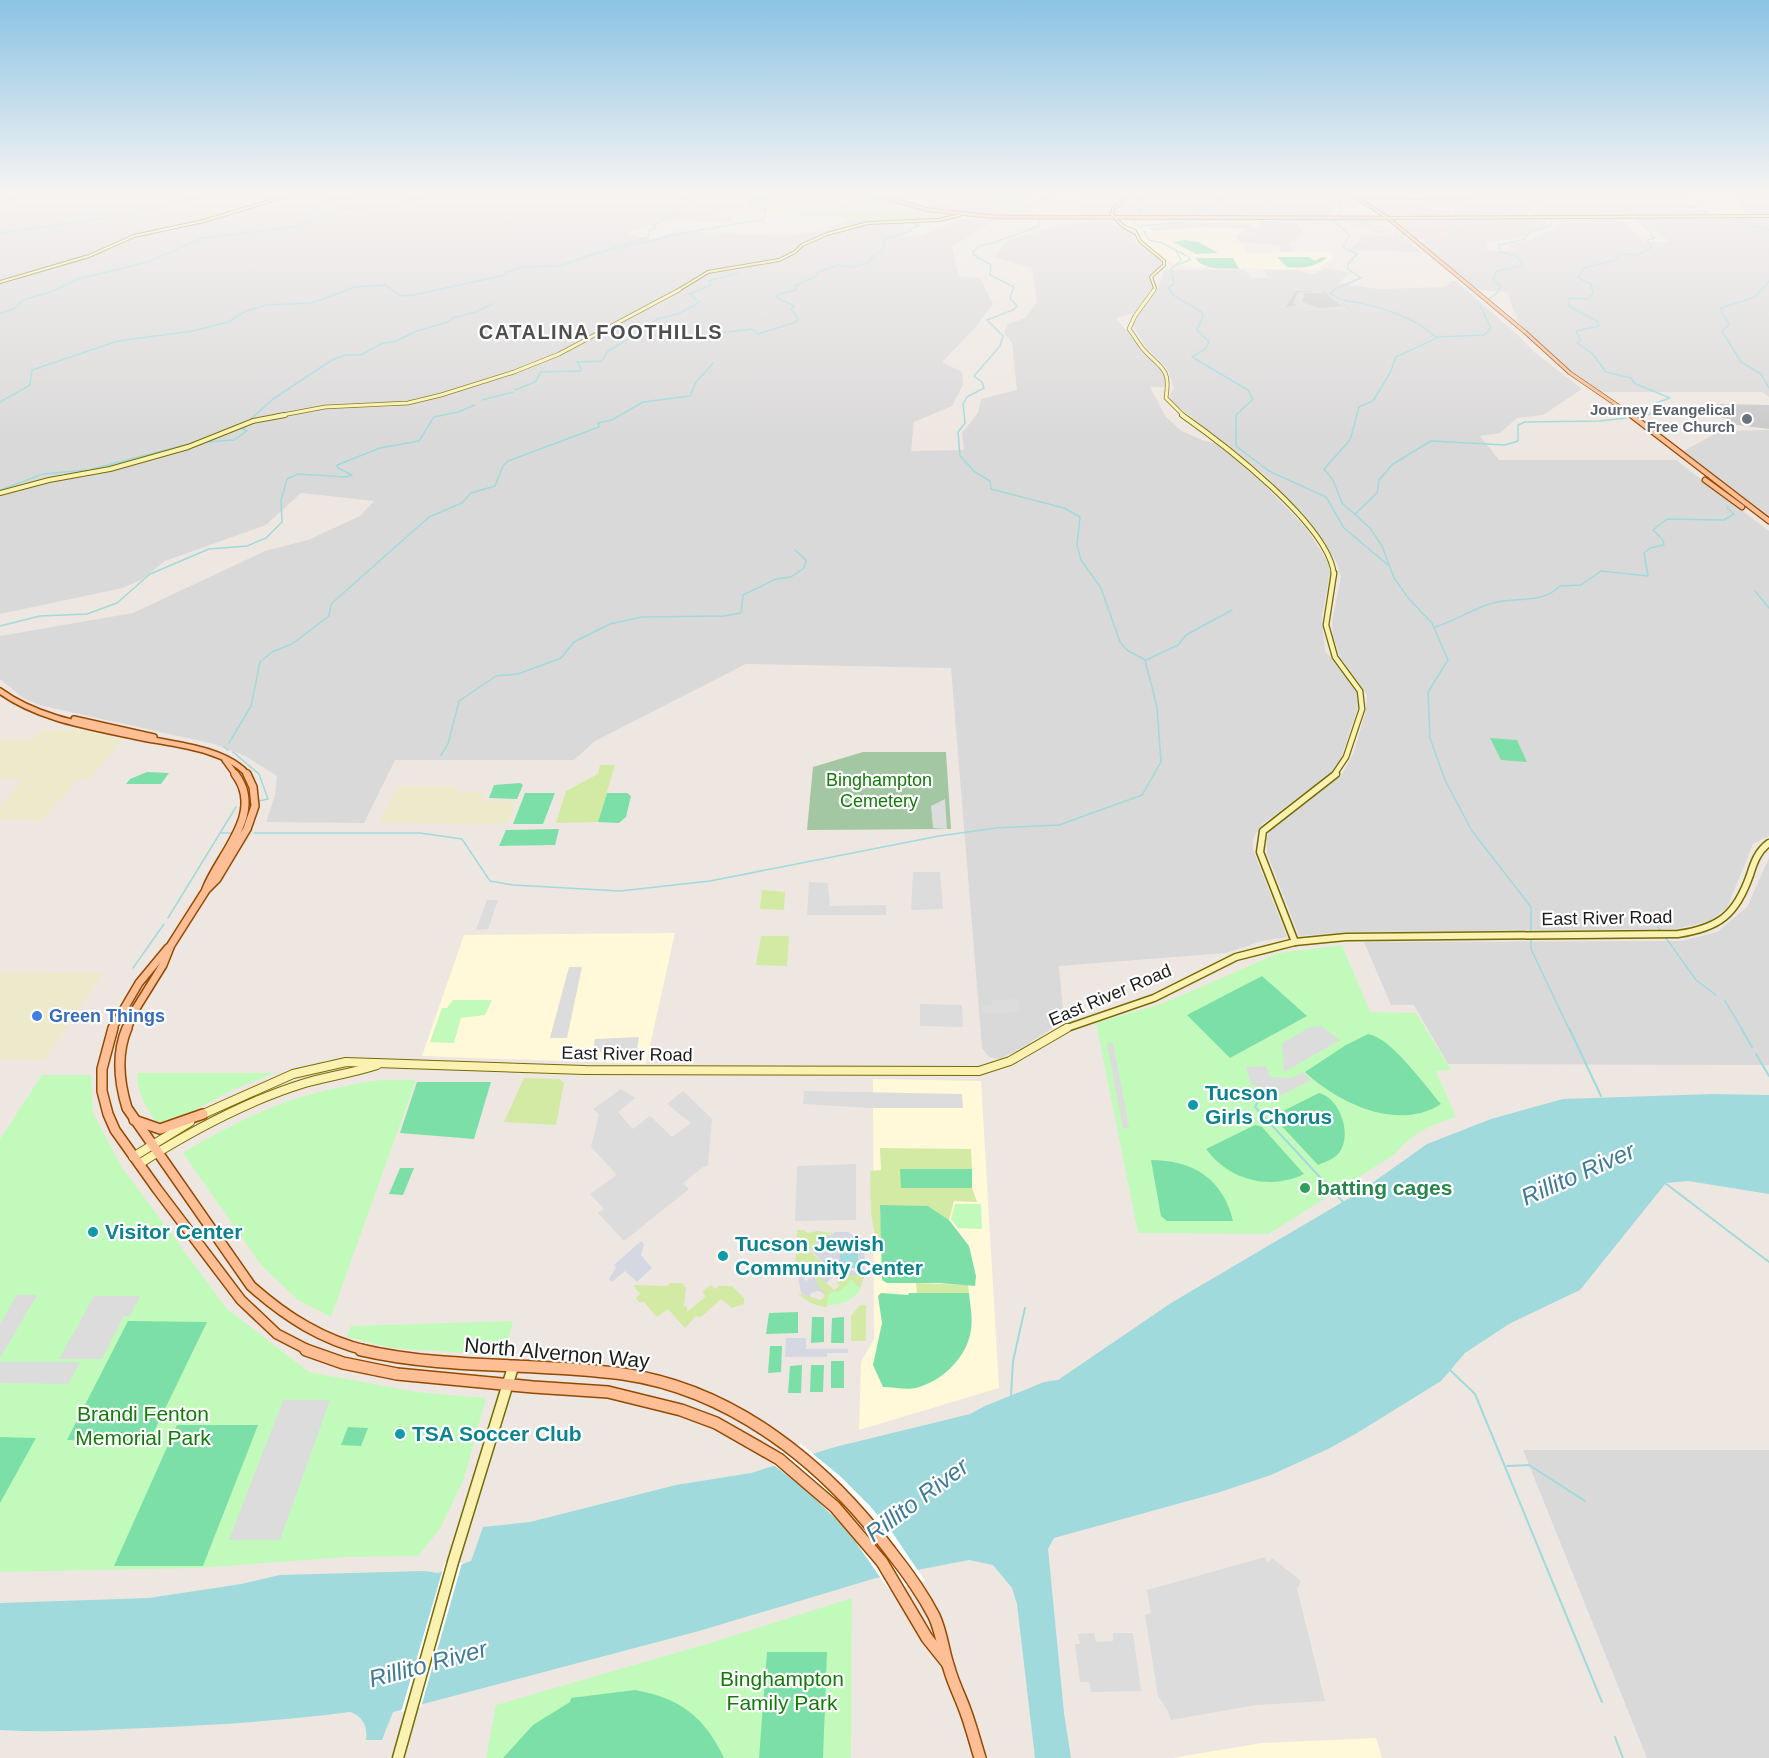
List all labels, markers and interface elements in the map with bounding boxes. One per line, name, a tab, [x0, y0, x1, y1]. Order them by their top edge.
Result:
district label: CATALINA FOOTHILLS	[479, 321, 723, 343]
place label: Journey Evangelical Free Church	[1590, 401, 1735, 435]
marker: Journey Evangelical Free Church	[1740, 412, 1754, 426]
park label: Binghampton Cemetery	[826, 770, 932, 811]
street label: East River Road	[1541, 907, 1673, 929]
street label: East River Road	[1046, 960, 1174, 1030]
place label: Green Things	[49, 1006, 165, 1026]
marker: Green Things	[30, 1009, 44, 1023]
street label: East River Road	[561, 1043, 693, 1065]
place label: Tucson Girls Chorus	[1205, 1081, 1332, 1128]
marker: Tucson Girls Chorus	[1186, 1098, 1200, 1112]
water label: Rillito River	[1517, 1136, 1640, 1211]
place label: batting cages	[1317, 1176, 1452, 1199]
marker: batting cages	[1298, 1181, 1312, 1195]
place label: Visitor Center	[105, 1220, 242, 1243]
marker: Visitor Center	[86, 1225, 100, 1239]
place label: Tucson Jewish Community Center	[735, 1232, 923, 1279]
marker: Tucson Jewish Community Center	[716, 1249, 730, 1263]
street label: North Alvernon Way	[463, 1333, 651, 1372]
park label: Brandi Fenton Memorial Park	[75, 1402, 211, 1449]
place label: TSA Soccer Club	[412, 1422, 582, 1445]
marker: TSA Soccer Club	[393, 1427, 407, 1441]
water label: Rillito River	[860, 1452, 974, 1547]
water label: Rillito River	[366, 1635, 491, 1692]
park label: Binghampton Family Park	[720, 1667, 844, 1714]

